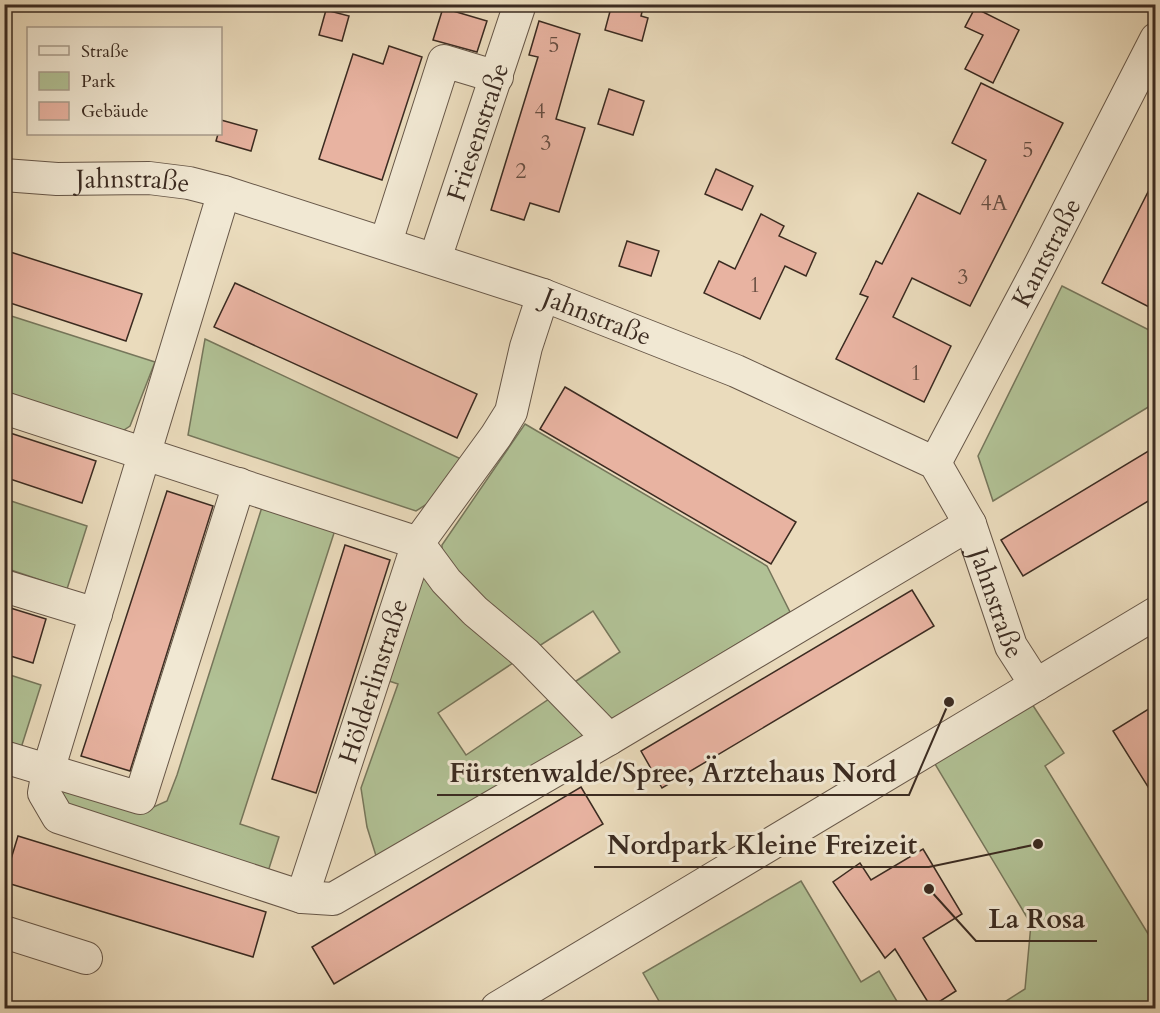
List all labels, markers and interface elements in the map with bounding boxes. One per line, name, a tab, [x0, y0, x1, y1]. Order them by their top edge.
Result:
legend	[27, 27, 222, 135]
house number: 5	[548, 30, 560, 60]
text: Straße	[81, 39, 129, 64]
street label: Friesenstraße	[439, 58, 517, 206]
text: Park	[81, 69, 116, 94]
house number: 4	[534, 96, 546, 126]
text: Gebäude	[81, 99, 149, 124]
house number: 3	[540, 128, 552, 158]
house number: 5	[1022, 135, 1034, 165]
house number: 2	[515, 156, 527, 186]
street label: Jahnstraße	[72, 161, 192, 201]
house number: 4A	[981, 188, 1008, 218]
street label: Kantstraße	[1004, 192, 1089, 314]
house number: 3	[957, 262, 969, 292]
house number: 1	[749, 270, 761, 300]
street label: Jahnstraße	[534, 278, 656, 354]
house number: 1	[910, 358, 922, 388]
street label: Jahnstraße	[960, 540, 1032, 665]
street label: Hölderlinstraße	[330, 594, 417, 768]
callout: Fürstenwalde/Spree, Ärztehaus Nord	[437, 750, 909, 795]
text: Fürstenwalde/Spree, Ärztehaus Nord	[449, 755, 897, 792]
callout: Nordpark Kleine Freizeit	[594, 822, 929, 867]
text: Nordpark Kleine Freizeit	[607, 827, 917, 864]
callout: La Rosa	[976, 896, 1097, 941]
text: La Rosa	[989, 901, 1086, 938]

